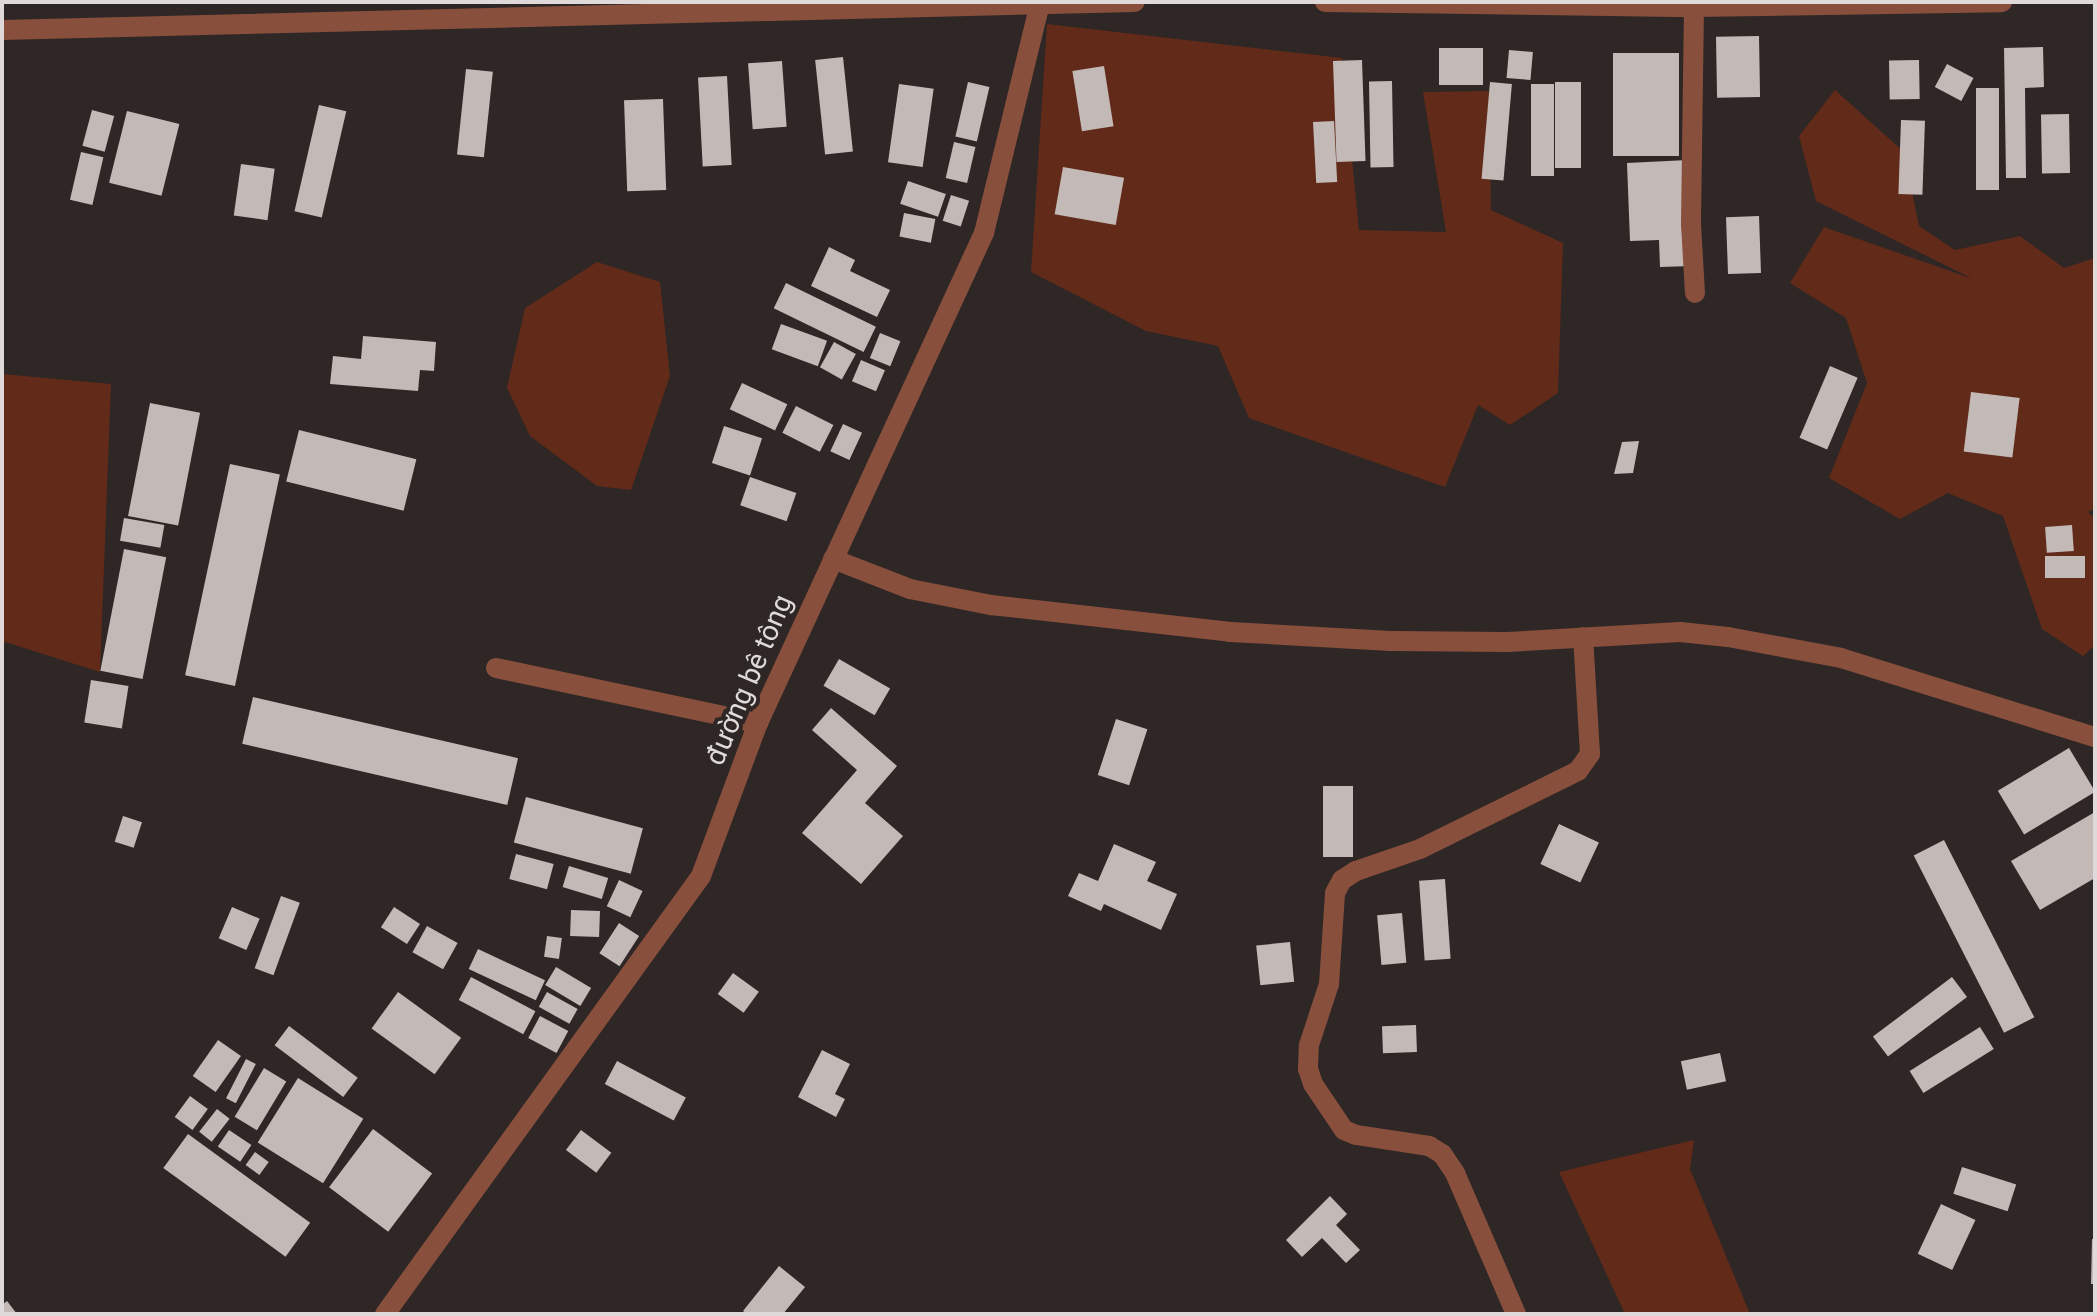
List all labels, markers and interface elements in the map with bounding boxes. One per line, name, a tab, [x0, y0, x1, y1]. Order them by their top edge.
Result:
street label: đường bê tông	[698, 590, 800, 770]

